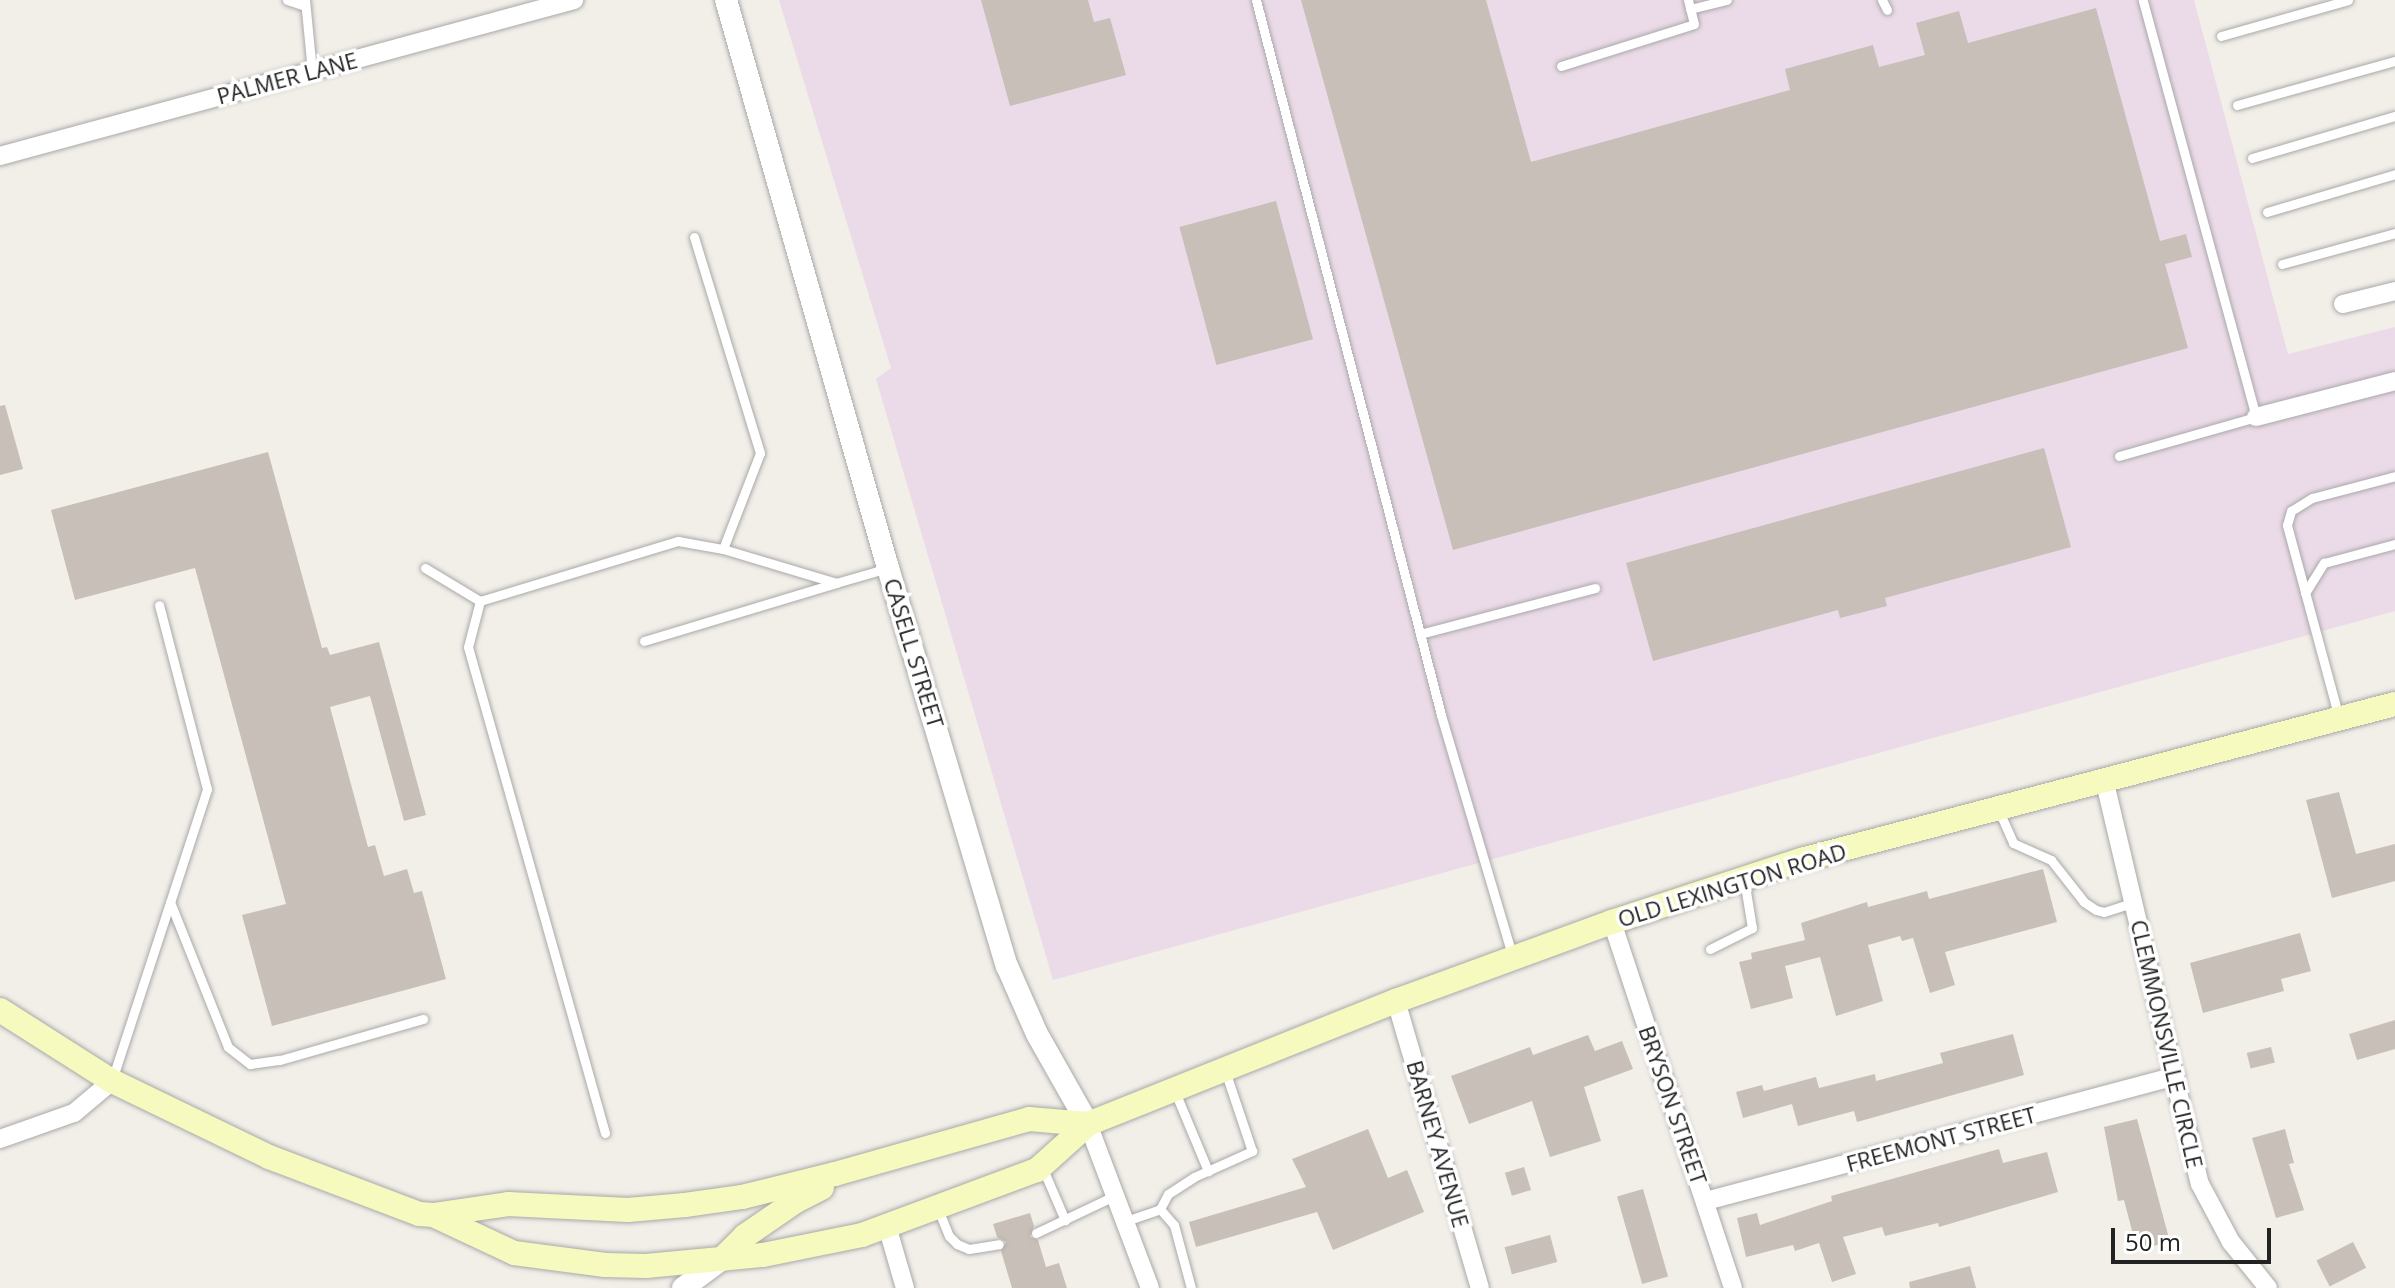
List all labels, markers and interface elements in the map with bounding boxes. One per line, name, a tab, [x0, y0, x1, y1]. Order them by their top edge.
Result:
street label: PALMER LANE	[214, 47, 360, 109]
street label: CASELL STREET	[879, 575, 949, 731]
street label: OLD LEXINGTON ROAD	[1615, 838, 1849, 932]
street label: CLEMMONSVILLE CIRCLE	[2126, 917, 2208, 1171]
street label: BRYSON STREET	[1634, 1022, 1712, 1188]
street label: BARNEY AVENUE	[1402, 1057, 1474, 1231]
street label: FREEMONT STREET	[1843, 1101, 2039, 1177]
scale bar	[2115, 1212, 2275, 1262]
text: 50 m	[2125, 1225, 2181, 1258]

